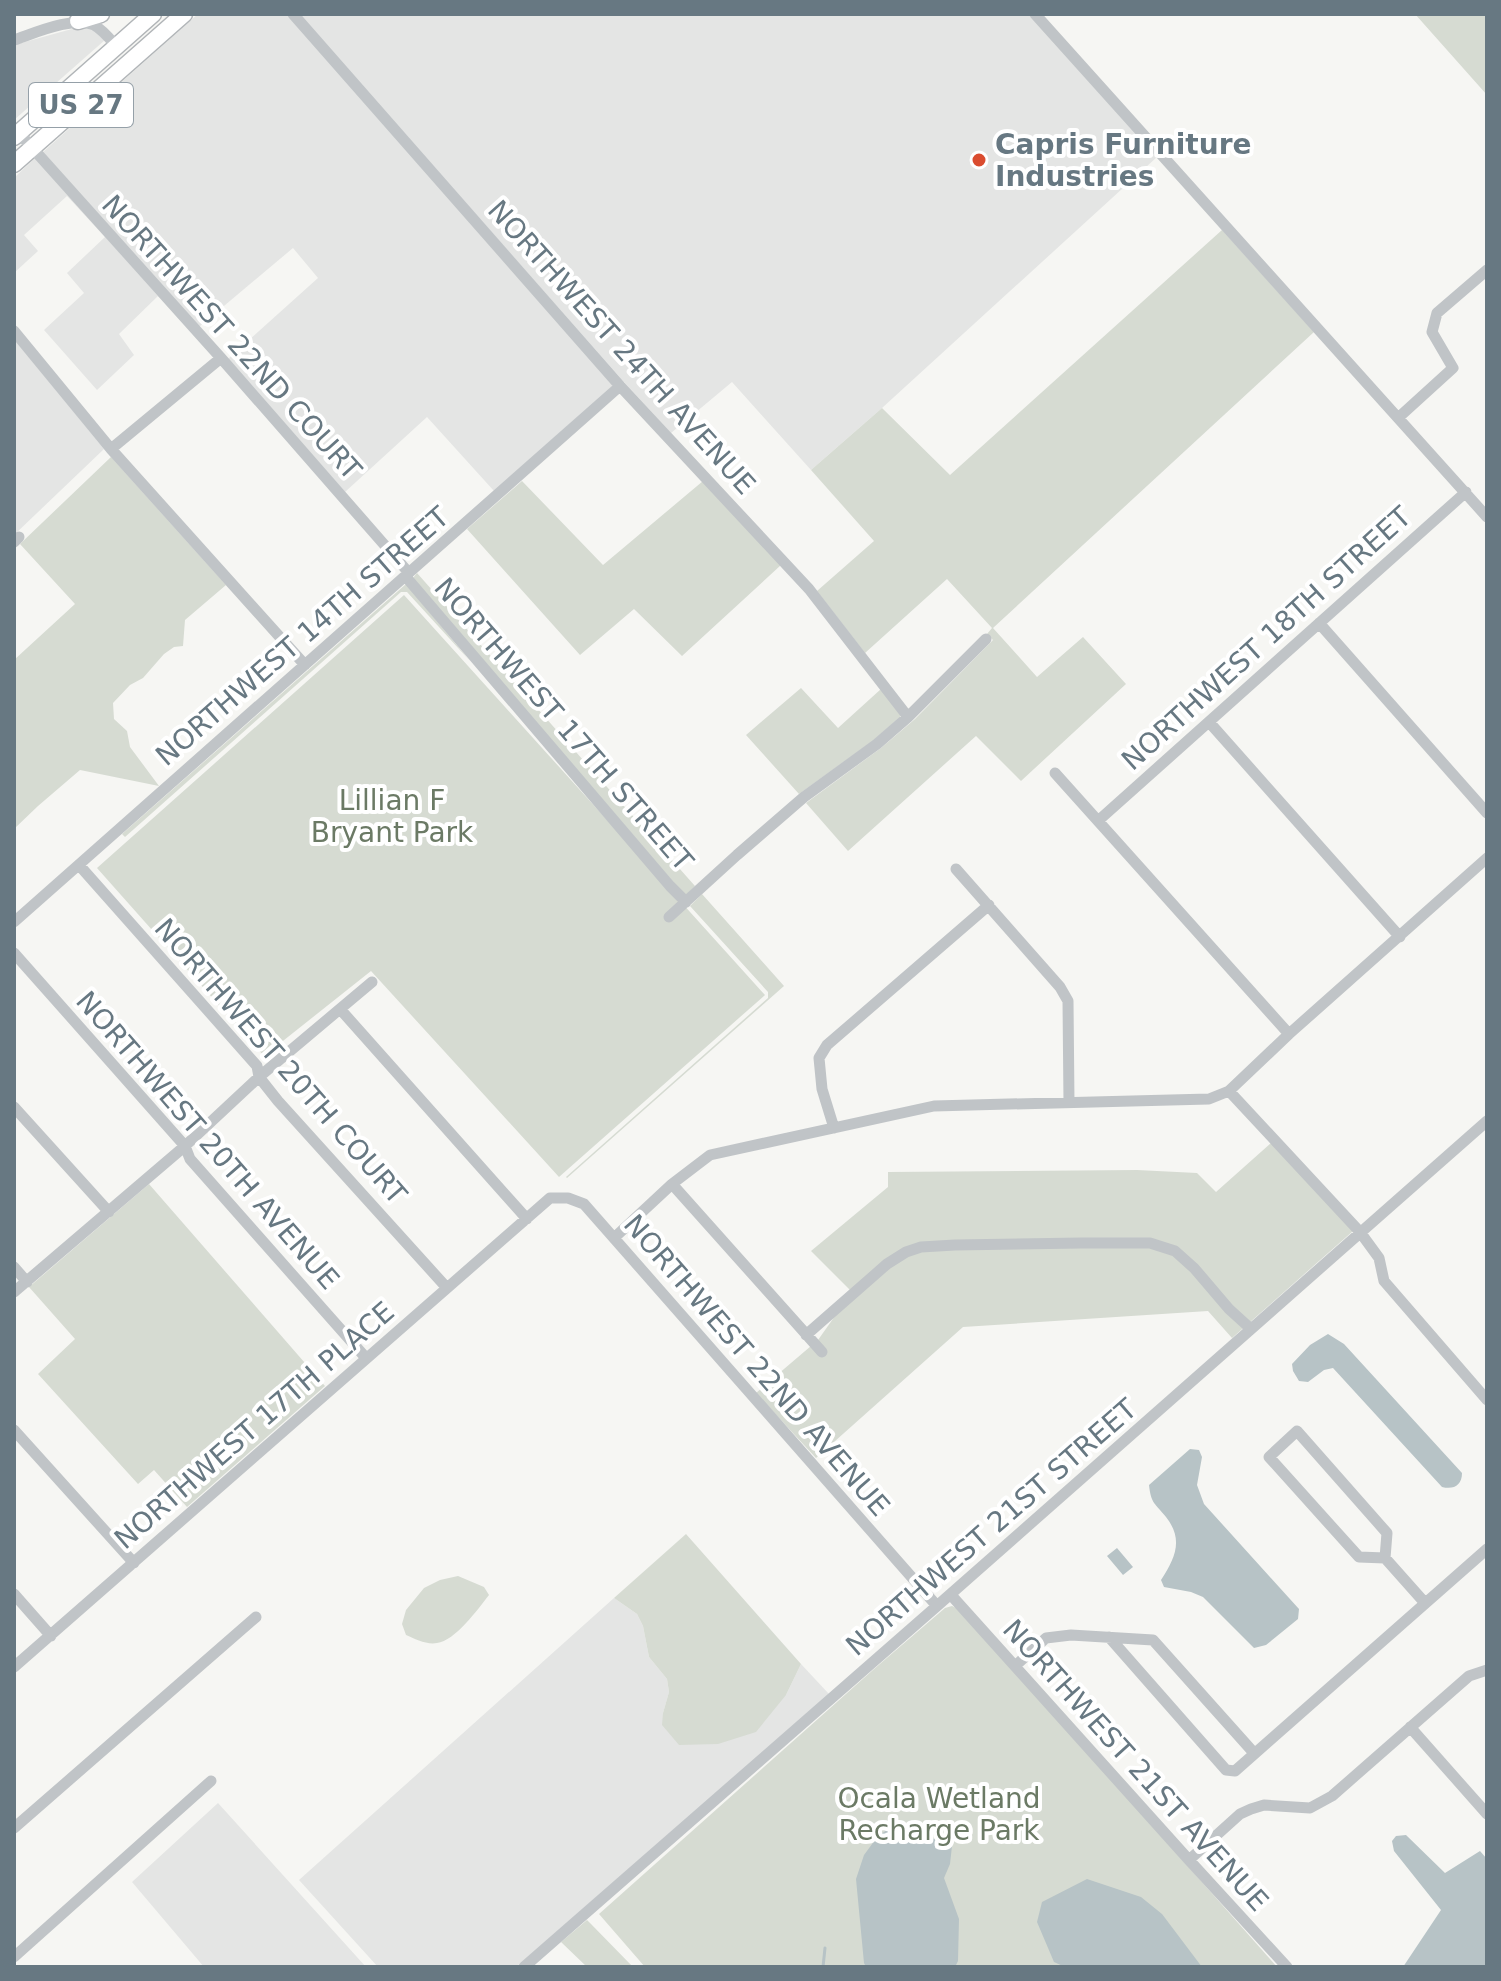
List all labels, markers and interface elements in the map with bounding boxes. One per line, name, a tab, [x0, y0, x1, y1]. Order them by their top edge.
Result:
road number: US 27	[29, 83, 133, 127]
place label: Capris Furniture Industries	[995, 128, 1251, 193]
marker: Capris Furniture Industries	[970, 151, 988, 169]
street label: NORTHWEST 22ND COURT	[95, 188, 369, 487]
street label: NORTHWEST 24TH AVENUE	[481, 194, 762, 501]
street label: NORTHWEST 18TH STREET	[1115, 499, 1418, 777]
street label: NORTHWEST 14TH STREET	[149, 500, 456, 773]
street label: NORTHWEST 17TH STREET	[427, 571, 700, 878]
park label: Lillian F Bryant Park	[311, 784, 474, 849]
street label: NORTHWEST 20TH COURT	[148, 912, 414, 1211]
street label: NORTHWEST 20TH AVENUE	[69, 985, 346, 1296]
street label: NORTHWEST 22ND AVENUE	[617, 1208, 896, 1523]
street label: NORTHWEST 17TH PLACE	[108, 1295, 401, 1556]
street label: NORTHWEST 21ST STREET	[839, 1392, 1144, 1662]
street label: NORTHWEST 21ST AVENUE	[996, 1613, 1275, 1918]
park label: Ocala Wetland Recharge Park	[837, 1782, 1041, 1847]

